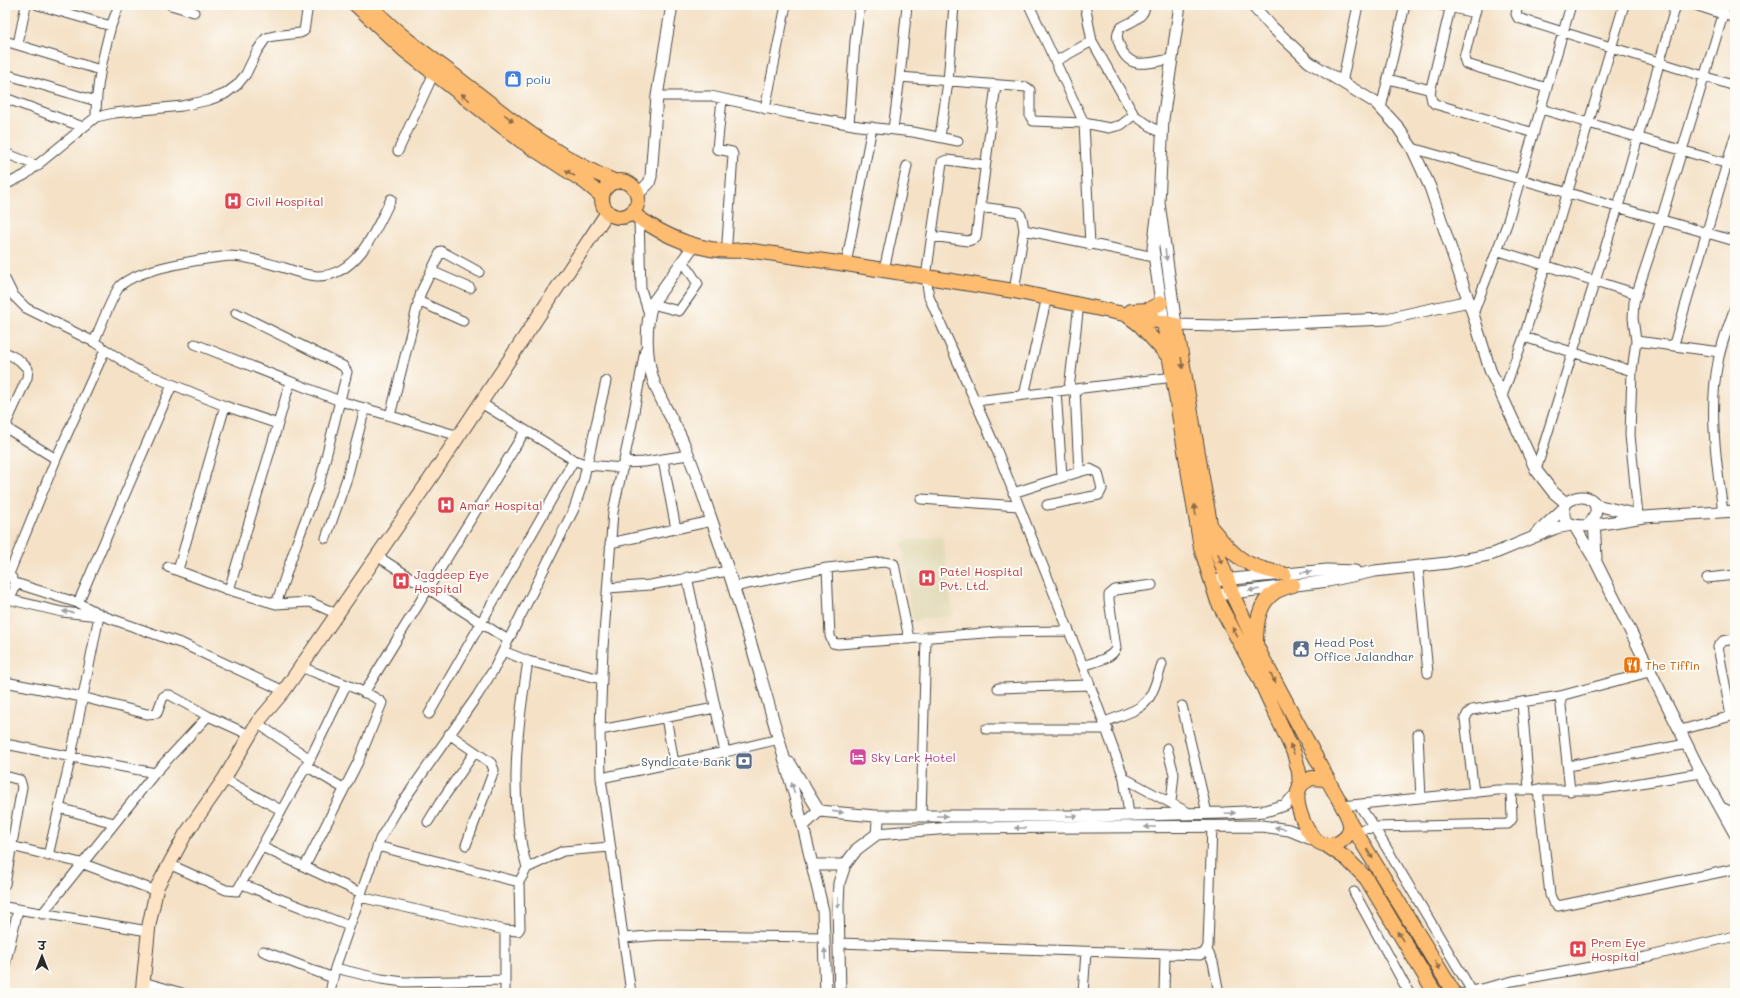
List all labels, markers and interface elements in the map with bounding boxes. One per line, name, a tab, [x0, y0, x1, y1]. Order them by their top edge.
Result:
shop icon: poiu	[503, 69, 523, 89]
place label: poiu	[526, 71, 551, 87]
one-way arrow	[459, 93, 470, 102]
one-way arrow	[503, 114, 514, 122]
one-way arrow	[565, 169, 576, 177]
hospital icon: Civil Hospital	[223, 191, 243, 211]
place label: Civil Hospital	[246, 193, 323, 209]
one-way arrow	[1163, 249, 1169, 261]
one-way arrow	[1179, 357, 1185, 369]
hospital icon: Amar Hospital	[436, 495, 456, 515]
place label: Amar Hospital	[459, 497, 543, 513]
one-way arrow	[1192, 504, 1198, 516]
one-way arrow	[1217, 554, 1223, 566]
place label: Patel Hospital Pvt. Ltd.	[940, 563, 1023, 593]
place label: Jagdeep Eye Hospital	[414, 566, 489, 596]
hospital icon: Patel Hospital Pvt. Ltd.	[917, 568, 937, 588]
one-way arrow	[1300, 569, 1312, 576]
hospital icon: Jagdeep Eye Hospital	[391, 571, 411, 591]
one-way arrow	[1248, 587, 1260, 593]
one-way arrow	[62, 609, 74, 615]
one-way arrow	[1231, 627, 1238, 638]
place label: Head Post Office Jalandhar	[1314, 634, 1414, 664]
public building icon: Head Post Office Jalandhar	[1291, 639, 1311, 659]
restaurant icon: The Tiffin	[1622, 655, 1642, 675]
place label: The Tiffin	[1645, 657, 1700, 673]
one-way arrow	[1270, 672, 1276, 684]
one-way arrow	[1289, 744, 1295, 755]
hotel icon: Sky Lark Hotel	[848, 747, 868, 767]
place label: Sky Lark Hotel	[871, 749, 956, 765]
bank icon: Syndicate Bank	[734, 751, 754, 771]
place label: Syndicate Bank	[641, 753, 731, 769]
one-way arrow	[789, 782, 795, 794]
one-way arrow	[832, 809, 844, 815]
one-way arrow	[1224, 809, 1236, 816]
one-way arrow	[936, 813, 949, 819]
one-way arrow	[1066, 813, 1079, 819]
one-way arrow	[1143, 824, 1156, 830]
one-way arrow	[1013, 825, 1026, 831]
one-way arrow	[1274, 825, 1286, 831]
one-way arrow	[1366, 848, 1373, 860]
one-way arrow	[835, 897, 841, 910]
one-way arrow	[1397, 930, 1404, 942]
place label: Prem Eye Hospital	[1591, 934, 1646, 964]
north arrow	[22, 936, 62, 976]
text: उ	[37, 938, 47, 953]
hospital icon: Prem Eye Hospital	[1568, 939, 1588, 959]
one-way arrow	[822, 947, 828, 960]
one-way arrow	[1434, 959, 1441, 971]

